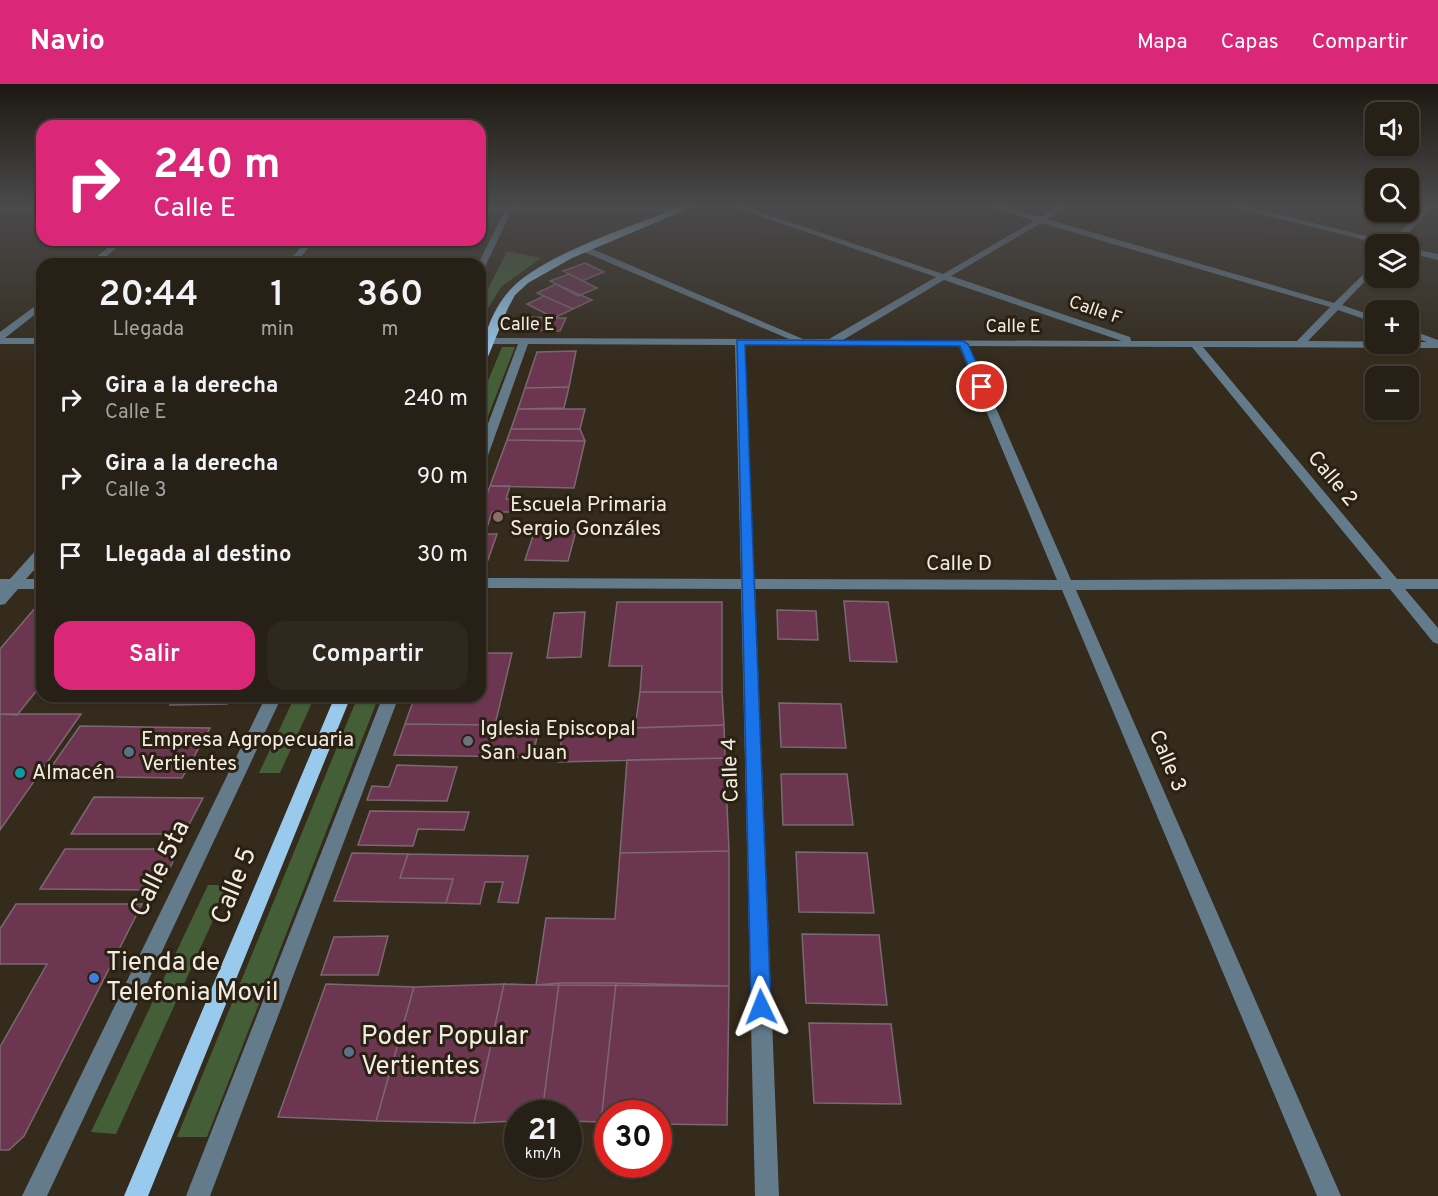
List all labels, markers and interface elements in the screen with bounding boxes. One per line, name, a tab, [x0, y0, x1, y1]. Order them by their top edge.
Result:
text: Navio	[30, 24, 105, 60]
text: Mapa	[1137, 29, 1188, 56]
text: Capas	[1221, 29, 1279, 56]
text: Compartir	[1312, 29, 1408, 56]
map controls	[1365, 102, 1419, 420]
button: sound	[1365, 102, 1419, 156]
text: 240 m	[153, 140, 281, 193]
icon: right	[54, 144, 132, 222]
button: search	[1365, 168, 1419, 222]
text: Calle E	[153, 192, 236, 226]
button: layers	[1365, 234, 1419, 288]
text: 20:44	[98, 273, 198, 319]
text: 1	[270, 273, 284, 319]
text: 360	[356, 273, 424, 319]
street label: Calle F	[1065, 291, 1125, 331]
button: +	[1365, 300, 1419, 354]
street label: Calle E	[499, 314, 555, 337]
street label: Calle E	[985, 316, 1041, 339]
text: Llegada	[113, 317, 184, 343]
text: min	[261, 317, 294, 343]
text: m	[382, 317, 398, 343]
pin	[956, 361, 1007, 412]
button: −	[1365, 366, 1419, 420]
icon: arrive	[965, 370, 998, 403]
text: Gira a la derecha	[105, 373, 278, 400]
icon: right	[54, 383, 87, 416]
text: 240 m	[403, 386, 468, 413]
text: Calle E	[105, 400, 166, 426]
street label: Calle 2	[1301, 446, 1363, 512]
text: Gira a la derecha	[105, 451, 278, 478]
icon: right	[54, 461, 87, 494]
text: 90 m	[417, 464, 468, 491]
text: Calle 3	[105, 478, 166, 504]
place label: Escuela Primaria Sergio Gonzáles	[510, 492, 667, 543]
marker: Escuela Primaria Sergio Gonzáles	[491, 510, 505, 524]
icon: arrive	[54, 539, 87, 572]
text: Llegada al destino	[105, 542, 291, 569]
text: 30 m	[417, 542, 468, 569]
street label: Calle D	[926, 551, 992, 578]
button: Salir	[54, 621, 255, 690]
button: Compartir	[267, 621, 468, 690]
place label: Iglesia Episcopal San Juan	[480, 716, 636, 767]
street label: Calle 3	[1142, 726, 1192, 796]
place label: Empresa Agropecuaria Vertientes	[141, 727, 354, 778]
marker: Iglesia Episcopal San Juan	[461, 734, 475, 748]
street label: Calle 4	[716, 737, 746, 803]
marker: Empresa Agropecuaria Vertientes	[122, 745, 136, 759]
place label: Almacén	[32, 760, 115, 787]
marker: Almacén	[13, 766, 27, 780]
street label: Calle 5ta	[123, 815, 199, 923]
street label: Calle 5	[205, 843, 265, 929]
place label: Tienda de Telefonia Movil	[106, 947, 279, 1010]
marker: Tienda de Telefonia Movil	[87, 971, 101, 985]
position arrow	[729, 975, 793, 1039]
place label: Poder Popular Vertientes	[361, 1021, 529, 1084]
marker: Poder Popular Vertientes	[342, 1045, 356, 1059]
speed limit sign: 30	[594, 1100, 672, 1178]
text: 21	[528, 1113, 558, 1150]
text: km/h	[525, 1145, 561, 1164]

